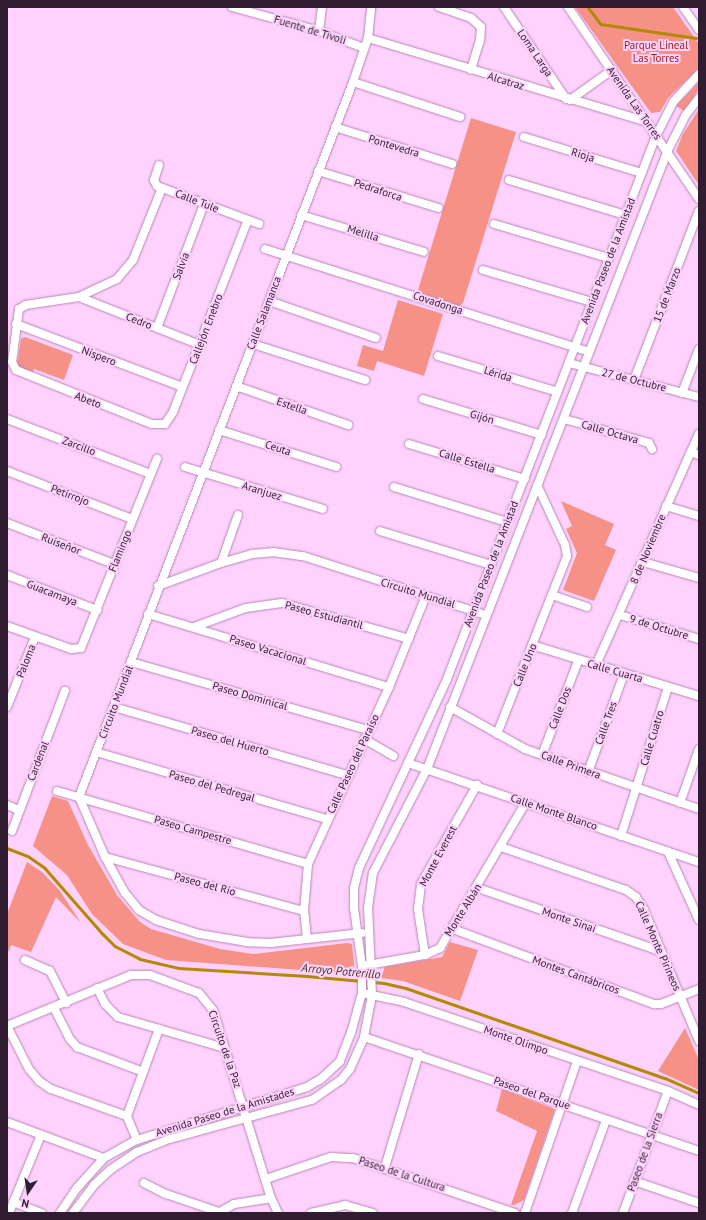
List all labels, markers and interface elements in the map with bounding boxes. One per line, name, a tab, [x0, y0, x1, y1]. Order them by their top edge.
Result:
street label: Fuente de Tívoli	[272, 13, 348, 47]
street label: Loma Larga	[514, 27, 556, 79]
park label: Parque Lineal Las Torres	[624, 39, 688, 65]
street label: Avenida Las Torres	[604, 64, 664, 142]
street label: Alcatraz	[486, 69, 526, 93]
street label: Pontevedra	[367, 132, 421, 160]
street label: Rioja	[570, 145, 596, 165]
street label: Pedraforca	[352, 176, 404, 204]
street label: Calle Tule	[173, 187, 221, 215]
street label: Avenida Paseo de la Amistad	[578, 196, 638, 326]
street label: Melilla	[346, 222, 380, 244]
street label: Salvia	[170, 250, 192, 282]
street label: 15 de Marzo	[650, 266, 684, 324]
street label: Calle Salamanca	[244, 275, 284, 351]
street label: Covadonga	[411, 289, 465, 317]
street label: Callejón Enebro	[187, 292, 225, 366]
street label: Cedro	[124, 310, 154, 332]
street label: Níspero	[80, 343, 118, 369]
street label: Lérida	[482, 363, 514, 385]
street label: 27 de Octubre	[600, 366, 668, 394]
street label: Abeto	[73, 389, 103, 411]
street label: Estella	[275, 395, 309, 417]
street label: Gijón	[468, 407, 496, 427]
street label: Calle Octava	[580, 418, 640, 446]
street label: Zarcillo	[60, 434, 98, 458]
street label: Ceuta	[263, 438, 293, 458]
street label: Calle Estella	[437, 446, 497, 476]
street label: Aranjuez	[241, 479, 283, 503]
street label: Petirrojo	[49, 482, 91, 508]
street label: Avenida Paseo de la Amistad	[461, 499, 521, 629]
street label: 8 de Noviembre	[627, 512, 669, 586]
street label: Flamingo	[106, 528, 134, 574]
street label: Ruiseñor	[39, 530, 83, 558]
street label: Circuito Mundial	[379, 575, 457, 611]
street label: Guacamaya	[25, 577, 79, 609]
street label: Paseo Estudiantil	[283, 598, 365, 632]
street label: 9 de Octubre	[628, 612, 690, 642]
street label: Paseo Vacacional	[228, 632, 308, 668]
street label: Calle Uno	[510, 641, 540, 689]
street label: Paloma	[13, 642, 39, 680]
street label: Calle Cuarta	[586, 657, 644, 685]
street label: Circuito Mundial	[96, 663, 136, 741]
street label: Paseo Dominical	[211, 679, 289, 713]
street label: Calle Dos	[546, 685, 574, 731]
street label: Calle Tres	[592, 699, 620, 747]
street label: Calle Cuatro	[637, 709, 667, 767]
street label: Calle Paseo del Paraíso	[324, 712, 382, 816]
street label: Paseo del Huerto	[190, 724, 270, 758]
street label: Cardenal	[24, 739, 52, 783]
street label: Calle Primera	[539, 748, 603, 782]
street label: Paseo del Pedregal	[167, 767, 257, 805]
street label: Calle Monte Blanco	[509, 791, 599, 833]
street label: Paseo Campestre	[153, 813, 233, 847]
street label: Monte Everest	[416, 823, 460, 889]
street label: Paseo del Río	[173, 869, 237, 899]
street label: Monte Albán	[442, 881, 484, 939]
street label: Calle Monte Pirineos	[632, 899, 684, 993]
street label: Monte Sinaí	[540, 905, 598, 935]
street label: Montes Cantábricos	[531, 953, 621, 997]
water label: Arroyo Potrerillo	[301, 960, 381, 982]
street label: Circuito de la Paz	[206, 1008, 244, 1090]
street label: Monte Olimpo	[482, 1023, 550, 1057]
street label: Paseo del Parque	[492, 1074, 572, 1112]
street label: Avenida Paseo de la Amistades	[154, 1085, 296, 1139]
street label: Paseo de la Sierra	[625, 1111, 665, 1193]
street label: Paseo de la Cultura	[357, 1154, 447, 1194]
north arrow	[8, 1172, 48, 1212]
text: N	[20, 1196, 30, 1211]

